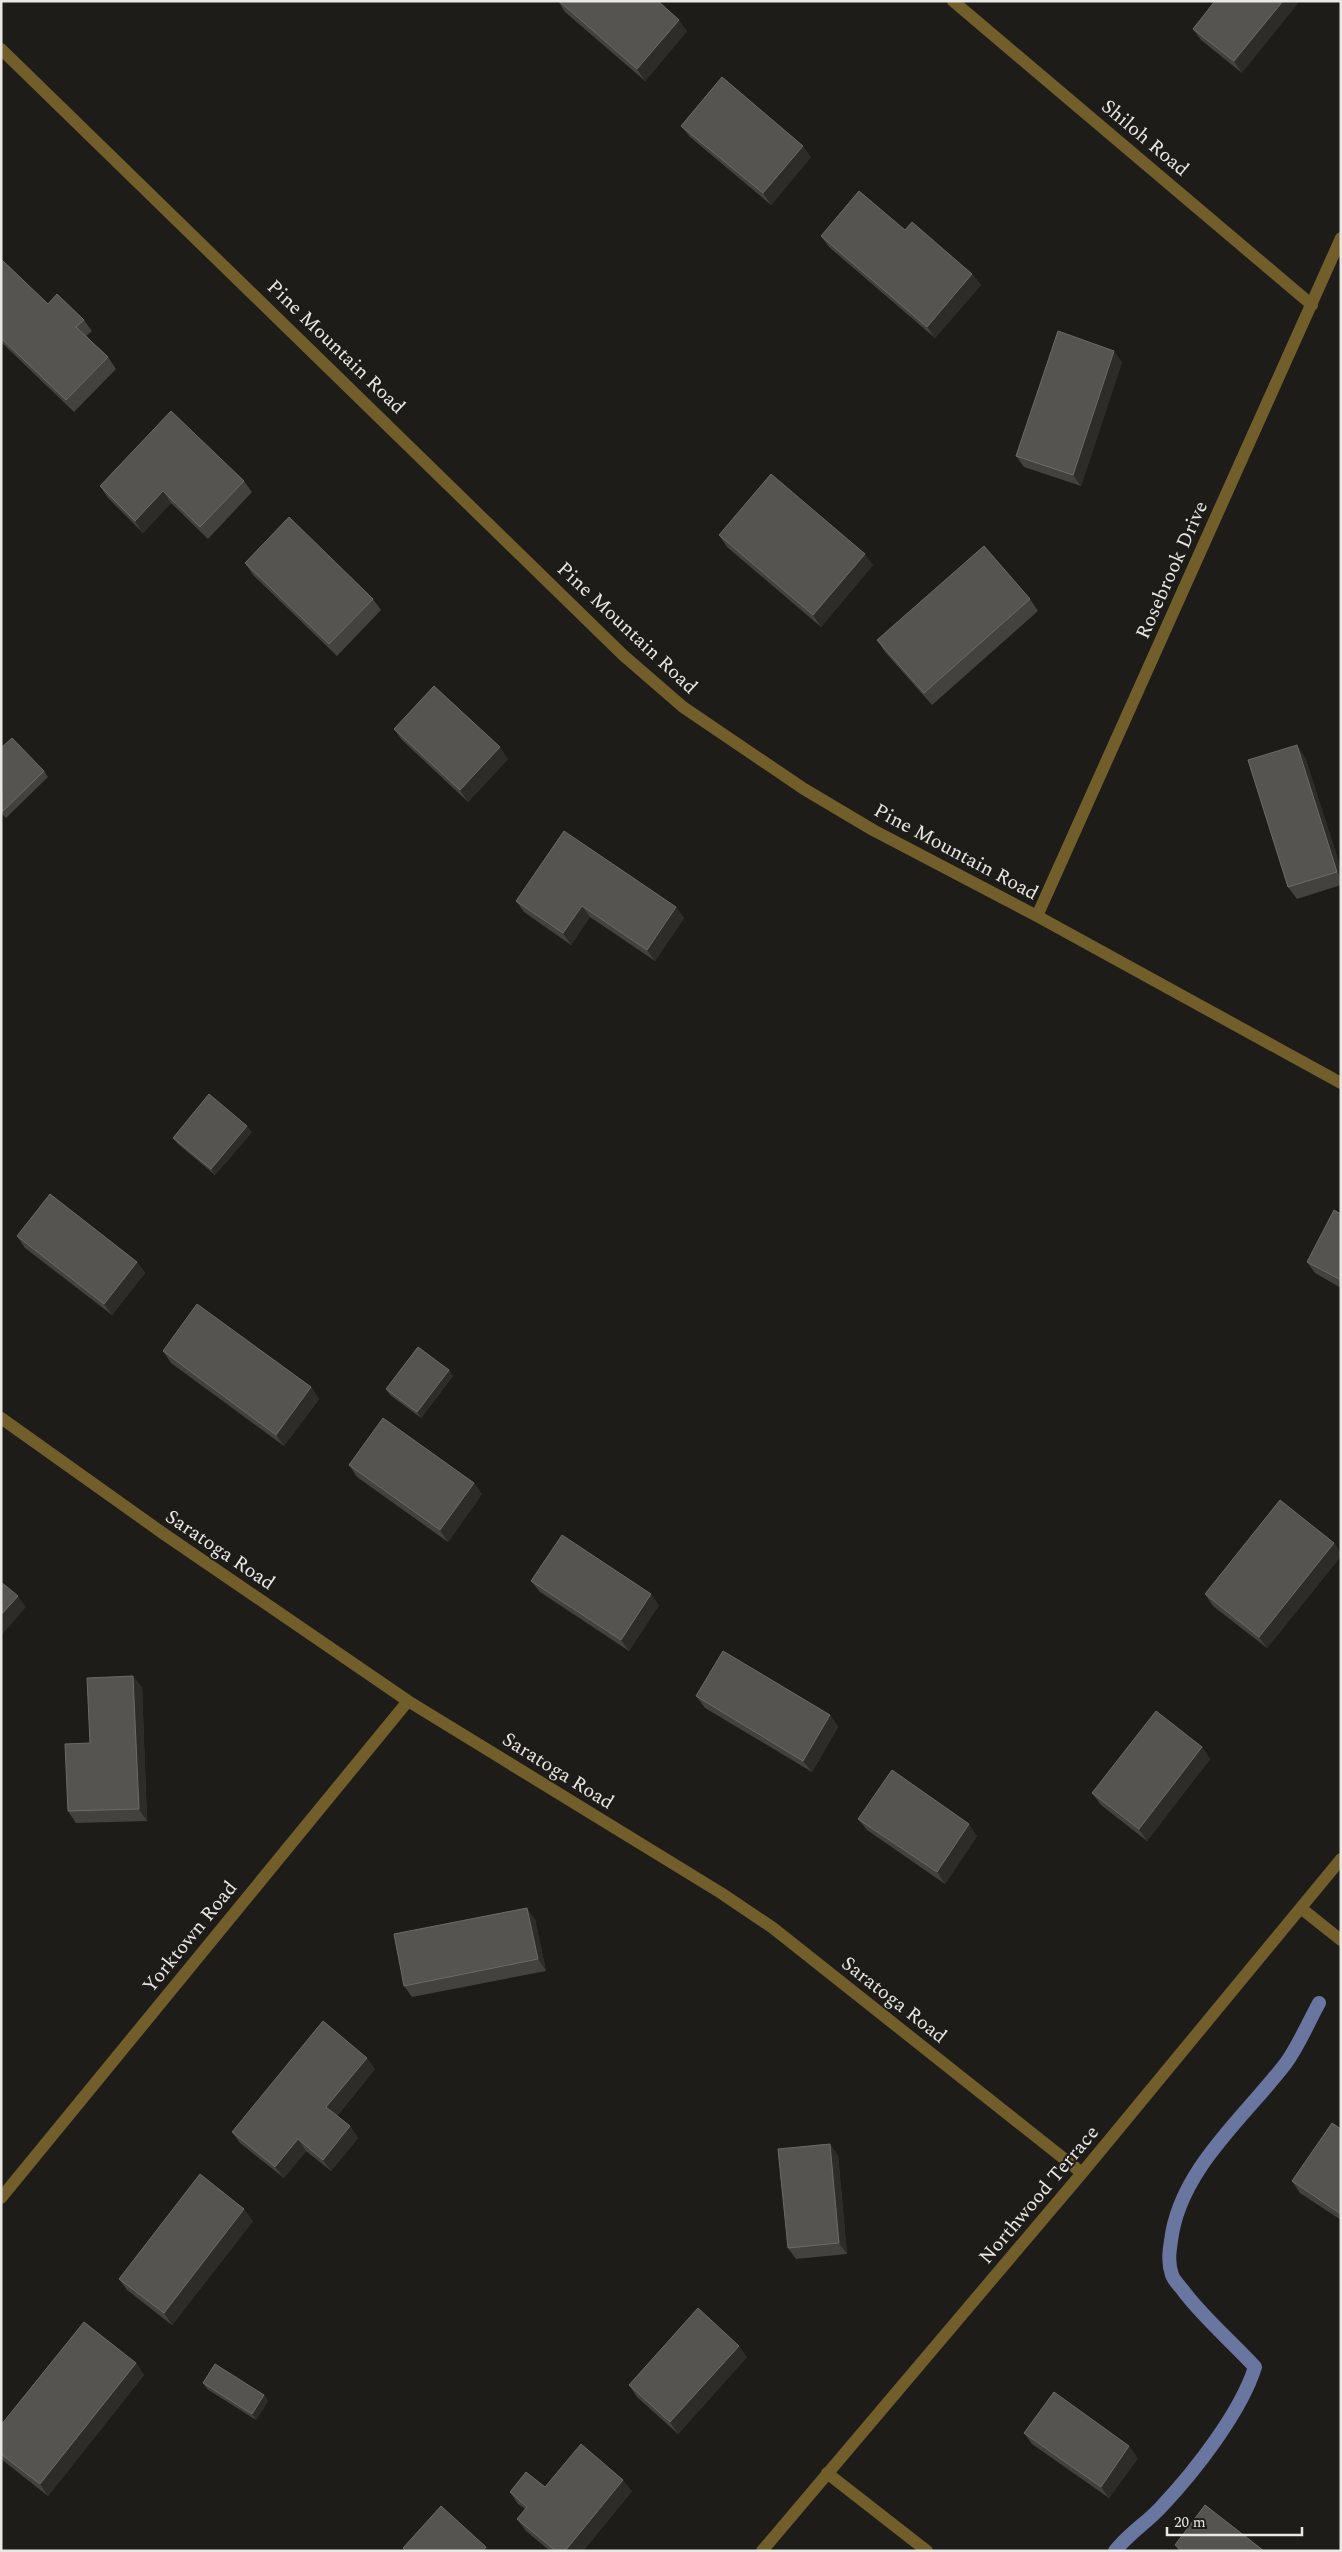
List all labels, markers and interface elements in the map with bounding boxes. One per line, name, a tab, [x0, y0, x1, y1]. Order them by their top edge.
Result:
street label: Shiloh Road	[1094, 92, 1196, 184]
street label: Pine Mountain Road	[260, 273, 412, 421]
street label: Rosebrook Drive	[1128, 496, 1216, 644]
street label: Pine Mountain Road	[550, 555, 704, 701]
street label: Pine Mountain Road	[868, 796, 1044, 908]
street label: Saratoga Road	[159, 1502, 281, 1598]
street label: Saratoga Road	[496, 1725, 620, 1817]
street label: Yorktown Road	[135, 1874, 245, 2000]
street label: Saratoga Road	[835, 1949, 953, 2051]
street label: Northwood Terrace	[972, 2119, 1106, 2271]
scale bar	[1167, 2504, 1302, 2536]
text: 20 m	[1174, 2511, 1206, 2534]

